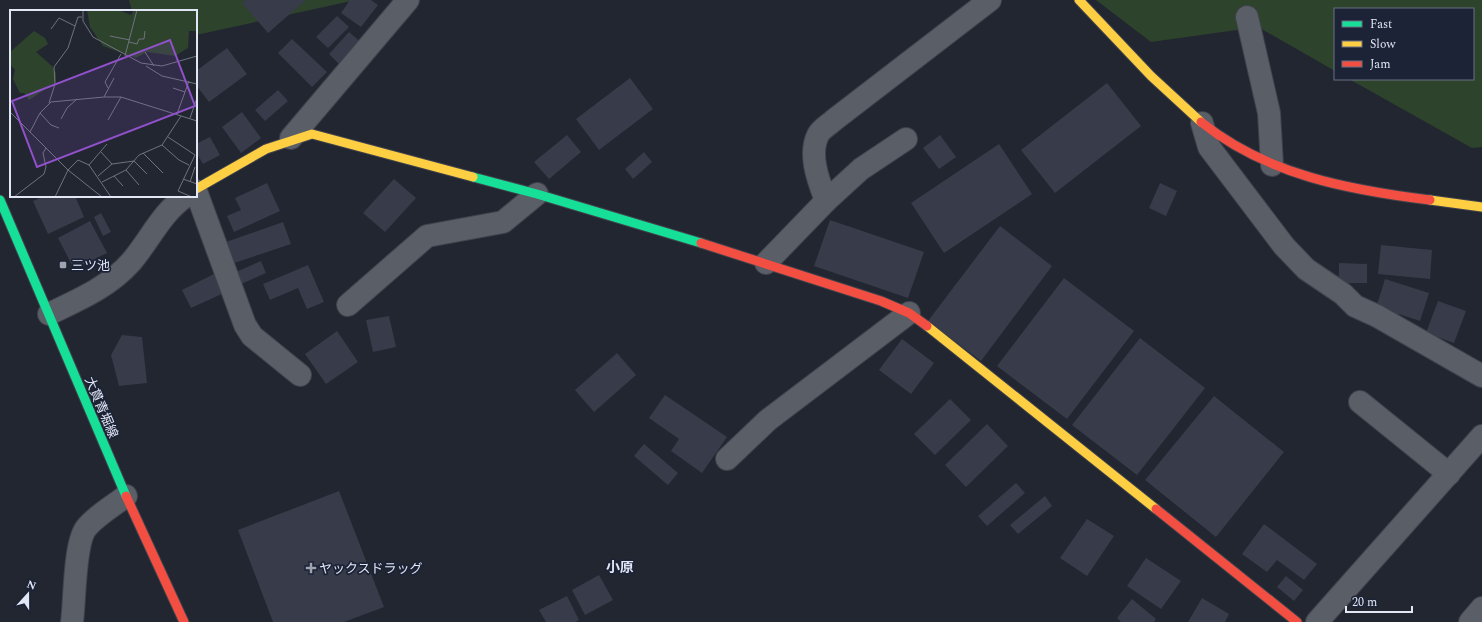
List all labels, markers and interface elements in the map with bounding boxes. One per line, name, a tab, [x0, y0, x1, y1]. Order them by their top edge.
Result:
legend	[1334, 8, 1474, 80]
inset map	[10, 10, 197, 197]
text: Fast	[1370, 15, 1392, 34]
text: Slow	[1370, 35, 1396, 54]
text: Jam	[1370, 55, 1391, 74]
place label: 三ツ池	[71, 256, 110, 276]
marker: 三ツ池	[58, 260, 68, 270]
street label: 大貫青堀線	[79, 374, 123, 441]
district label: 小原	[606, 557, 634, 578]
place label: ヤックスドラッグ	[319, 559, 423, 579]
marker: ヤックスドラッグ	[306, 563, 316, 573]
north arrow	[8, 574, 48, 614]
text: N	[24, 576, 39, 595]
scale bar	[1346, 588, 1412, 614]
text: 20 m	[1352, 593, 1377, 612]

